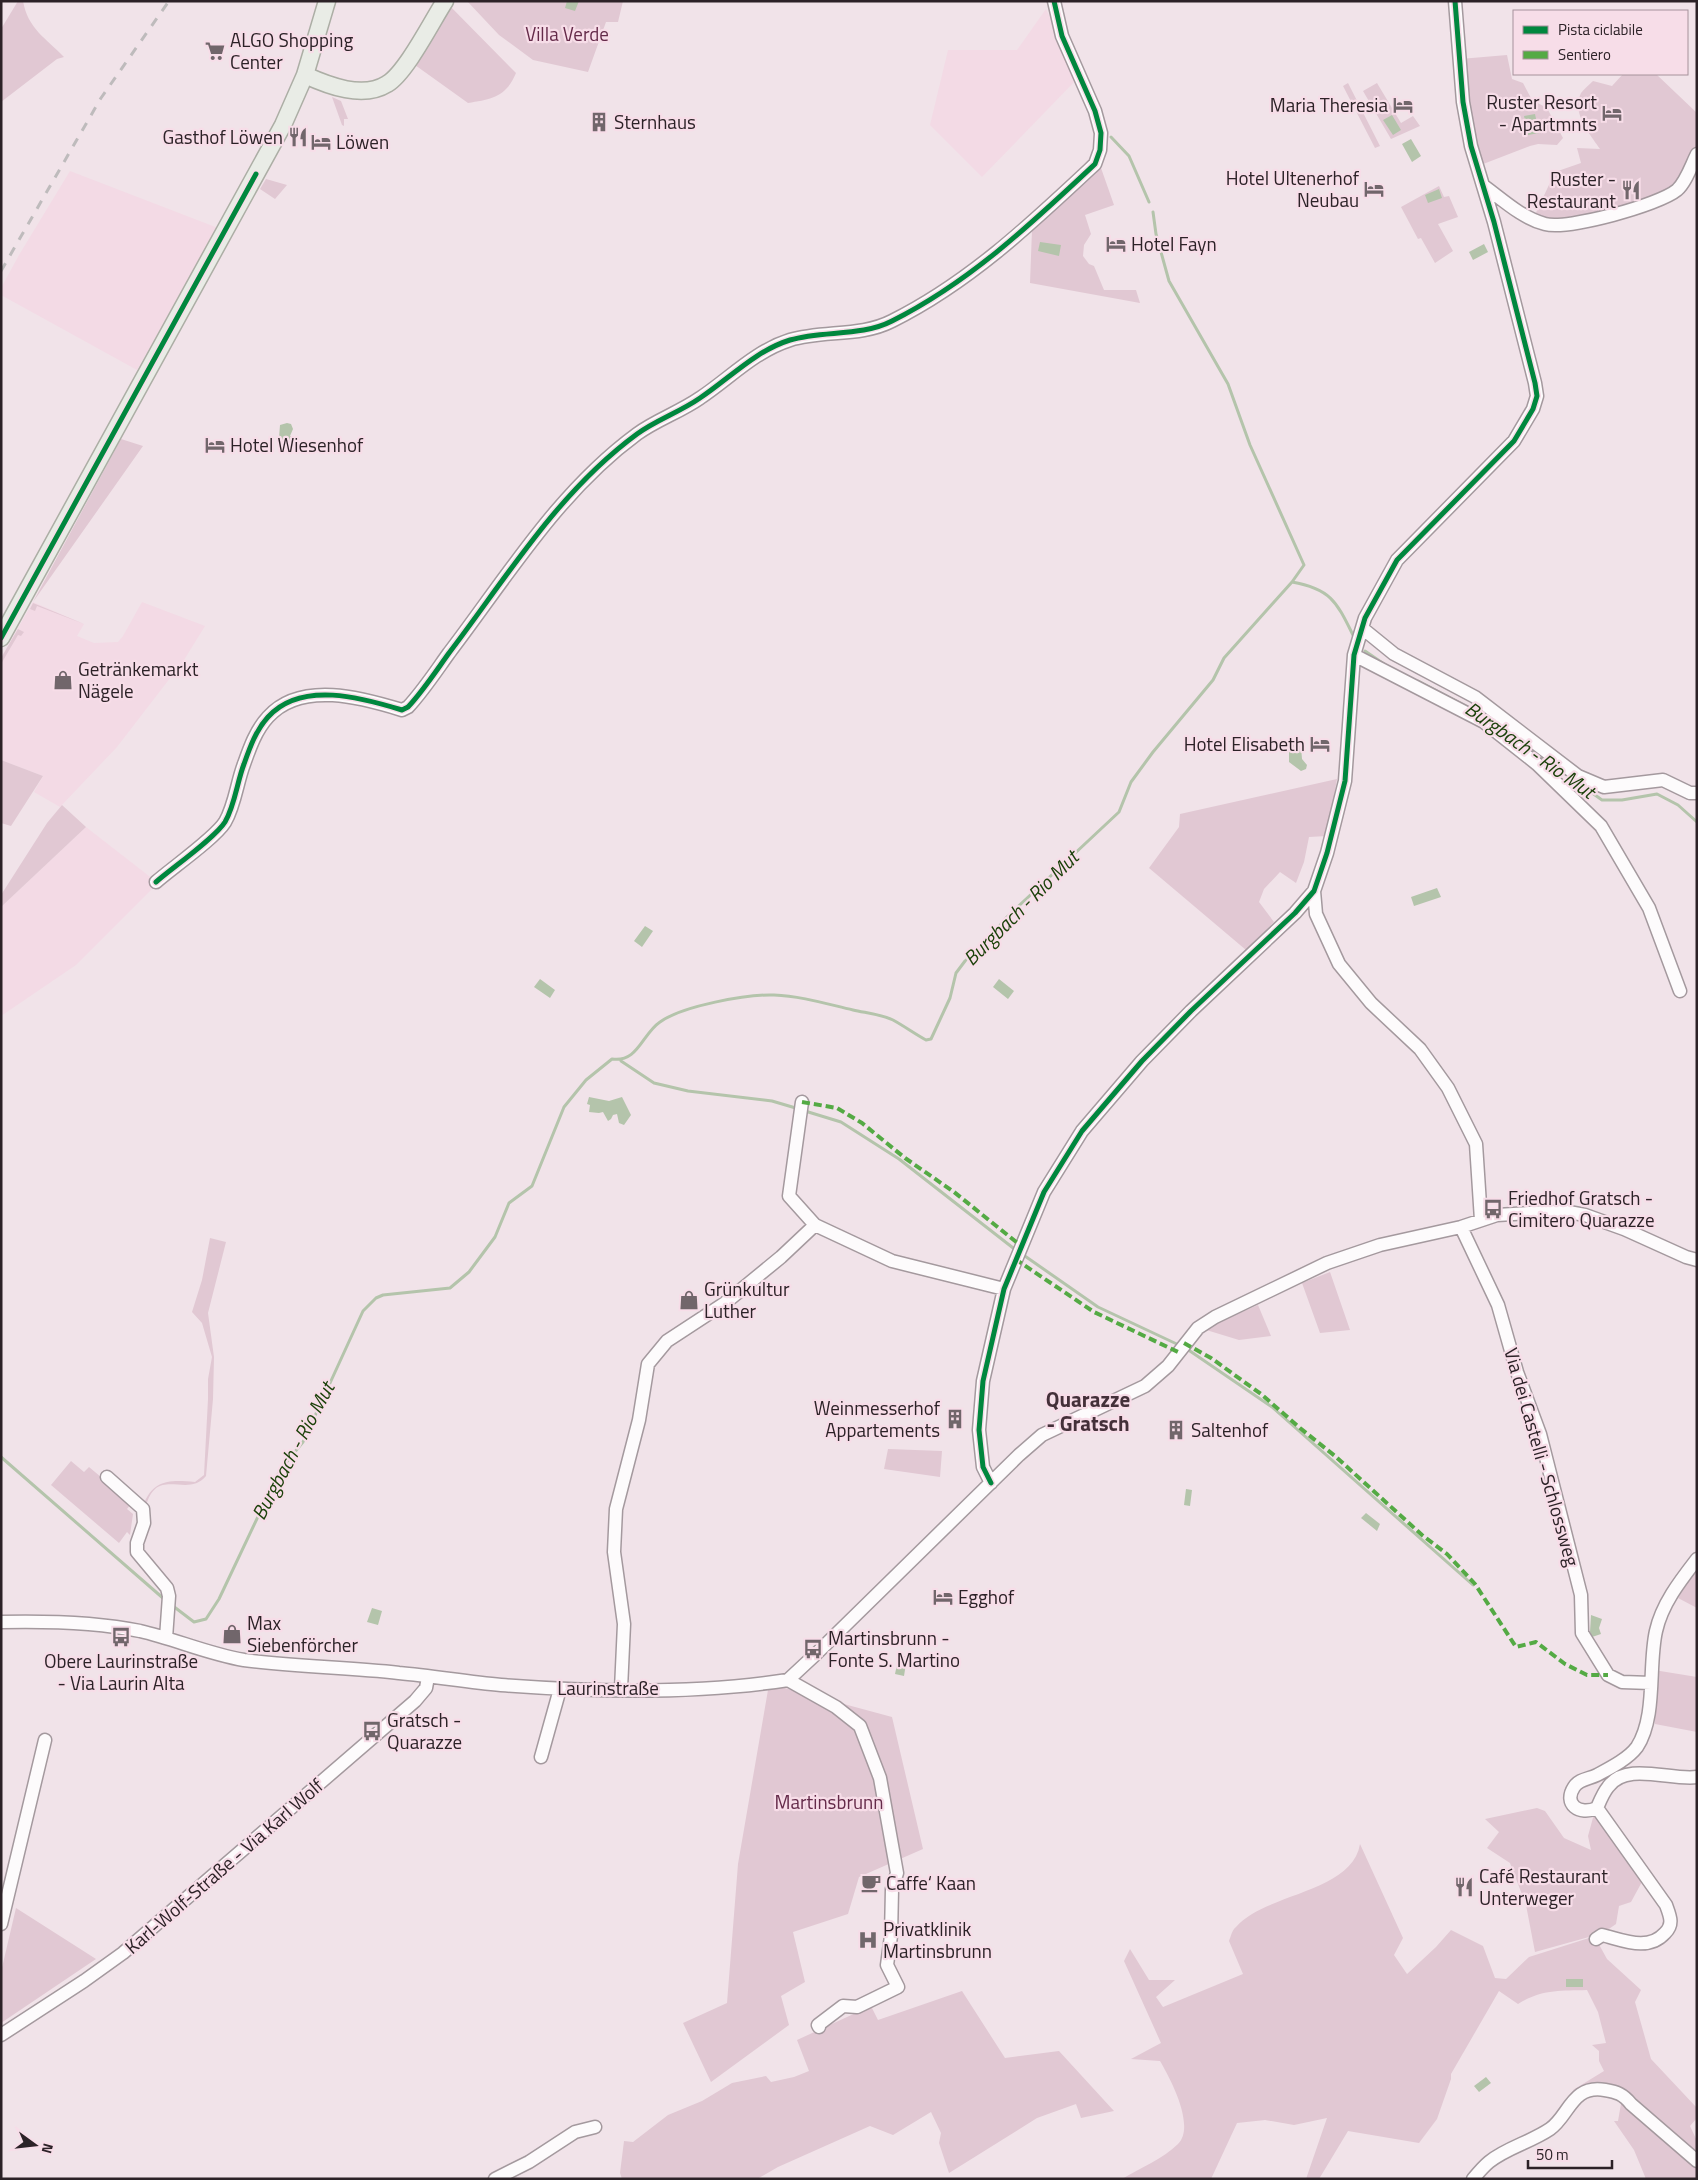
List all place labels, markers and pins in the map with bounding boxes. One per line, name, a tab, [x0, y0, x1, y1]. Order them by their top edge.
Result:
place label: ALGO Shopping Center	[230, 25, 353, 76]
supermarket icon: ALGO Shopping Center	[204, 40, 226, 62]
place label: Ruster Resort - Apartmnts	[1486, 87, 1597, 138]
place label: Maria Theresia	[1270, 90, 1388, 119]
hotel icon: Maria Theresia	[1392, 94, 1414, 116]
hotel icon: Ruster Resort - Apartmnts	[1601, 102, 1623, 124]
place label: Sternhaus	[614, 107, 696, 136]
building icon: Sternhaus	[588, 111, 610, 133]
place label: Gasthof Löwen	[162, 122, 283, 151]
restaurant icon: Gasthof Löwen	[287, 126, 309, 148]
place label: Löwen	[336, 127, 389, 156]
hotel icon: Löwen	[310, 131, 332, 153]
place label: Hotel Ultenerhof Neubau	[1226, 163, 1360, 214]
place label: Ruster - Restaurant	[1527, 164, 1616, 215]
hotel icon: Hotel Ultenerhof Neubau	[1363, 178, 1385, 200]
restaurant icon: Ruster - Restaurant	[1620, 179, 1642, 201]
place label: Hotel Fayn	[1131, 229, 1217, 258]
hotel icon: Hotel Fayn	[1105, 233, 1127, 255]
place label: Hotel Wiesenhof	[230, 430, 364, 459]
hotel icon: Hotel Wiesenhof	[204, 434, 226, 456]
place label: Getränkemarkt Nägele	[78, 654, 199, 705]
shop icon: Getränkemarkt Nägele	[52, 669, 74, 691]
place label: Hotel Elisabeth	[1184, 729, 1305, 758]
hotel icon: Hotel Elisabeth	[1309, 733, 1331, 755]
place label: Friedhof Gratsch - Cimitero Quarazze	[1508, 1183, 1654, 1234]
bus stop icon: Friedhof Gratsch - Cimitero Quarazze	[1482, 1198, 1504, 1220]
place label: Grünkultur Luther	[704, 1274, 790, 1325]
shop icon: Grünkultur Luther	[678, 1289, 700, 1311]
place label: Weinmesserhof Appartements	[814, 1393, 941, 1444]
building icon: Weinmesserhof Appartements	[944, 1408, 966, 1430]
place label: Saltenhof	[1191, 1415, 1269, 1444]
building icon: Saltenhof	[1165, 1419, 1187, 1441]
place label: Egghof	[958, 1582, 1015, 1611]
hotel icon: Egghof	[932, 1586, 954, 1608]
place label: Max Siebenförcher	[247, 1608, 358, 1659]
shop icon: Max Siebenförcher	[221, 1623, 243, 1645]
place label: Martinsbrunn - Fonte S. Martino	[828, 1623, 960, 1674]
bus stop icon: Obere Laurinstraße - Via Laurin Alta	[110, 1626, 132, 1648]
bus stop icon: Martinsbrunn - Fonte S. Martino	[802, 1638, 824, 1660]
place label: Obere Laurinstraße - Via Laurin Alta	[44, 1646, 198, 1697]
place label: Gratsch - Quarazze	[387, 1705, 462, 1756]
bus stop icon: Gratsch - Quarazze	[361, 1720, 383, 1742]
place label: Café Restaurant Unterweger	[1479, 1861, 1608, 1912]
place label: Caffe‘ Kaan	[886, 1868, 976, 1897]
cafe icon: Caffe‘ Kaan	[860, 1872, 882, 1894]
restaurant icon: Café Restaurant Unterweger	[1453, 1876, 1475, 1898]
place label: Privatklinik Martinsbrunn	[883, 1914, 992, 1965]
hospital icon: Privatklinik Martinsbrunn	[857, 1929, 879, 1951]

